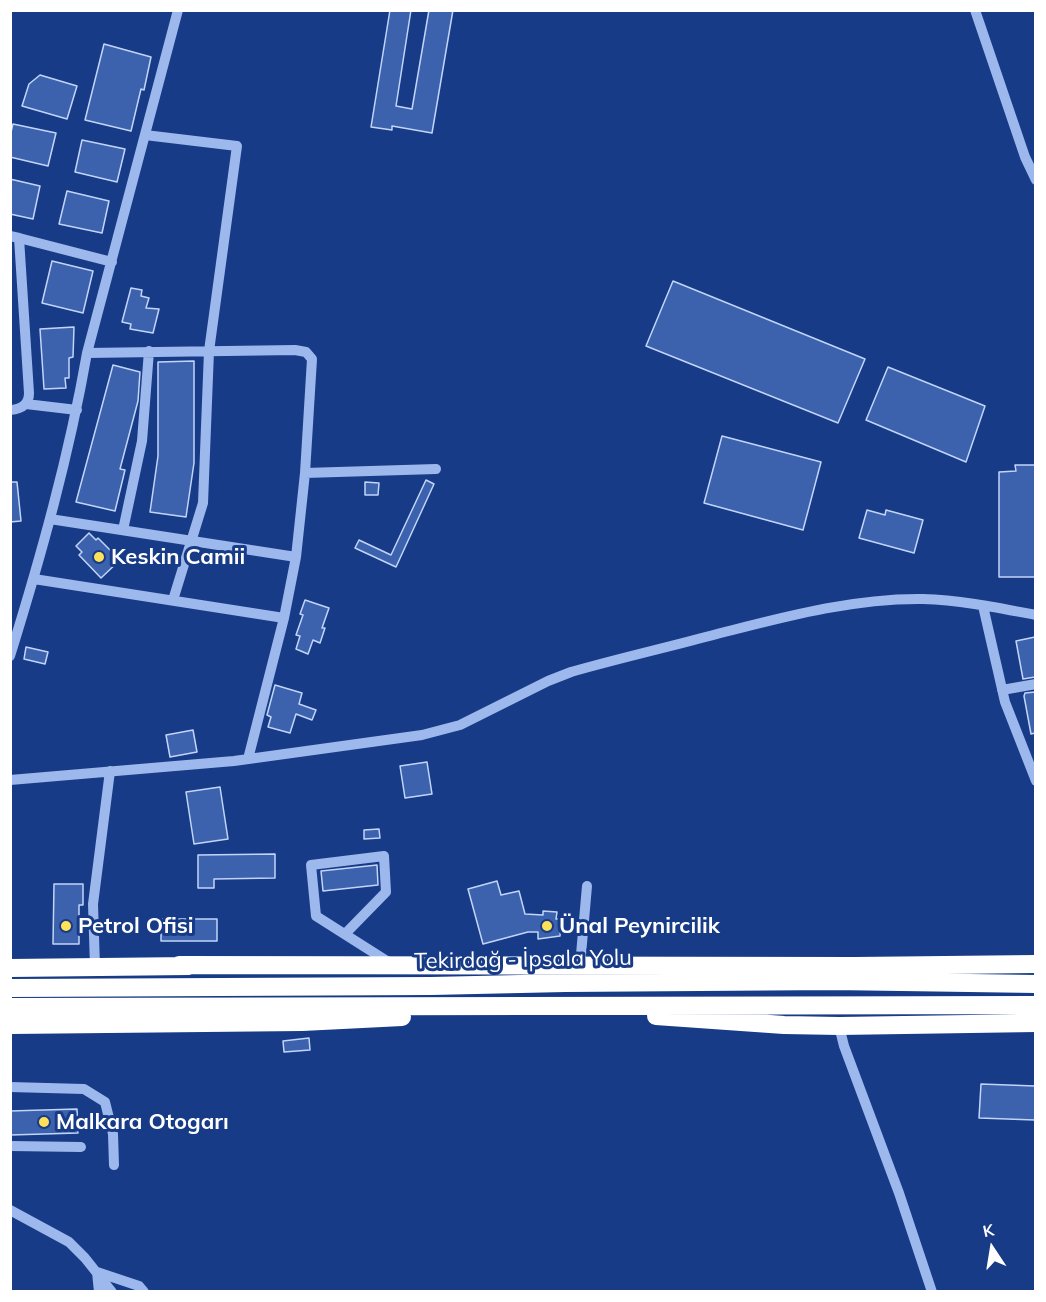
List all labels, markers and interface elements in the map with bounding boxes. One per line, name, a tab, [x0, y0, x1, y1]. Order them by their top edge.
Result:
place label: Keskin Camii	[111, 544, 245, 570]
marker: Keskin Camii	[92, 550, 106, 564]
place label: Petrol Ofisi	[78, 913, 194, 939]
place label: Ünal Peynircilik	[559, 913, 720, 939]
marker: Petrol Ofisi	[59, 919, 73, 933]
marker: Ünal Peynircilik	[540, 919, 554, 933]
street label: Tekirdağ - İpsala Yolu	[414, 945, 632, 975]
place label: Malkara Otogarı	[56, 1109, 229, 1135]
marker: Malkara Otogarı	[37, 1115, 51, 1129]
north arrow	[962, 1218, 1022, 1278]
text: K	[981, 1220, 996, 1241]

